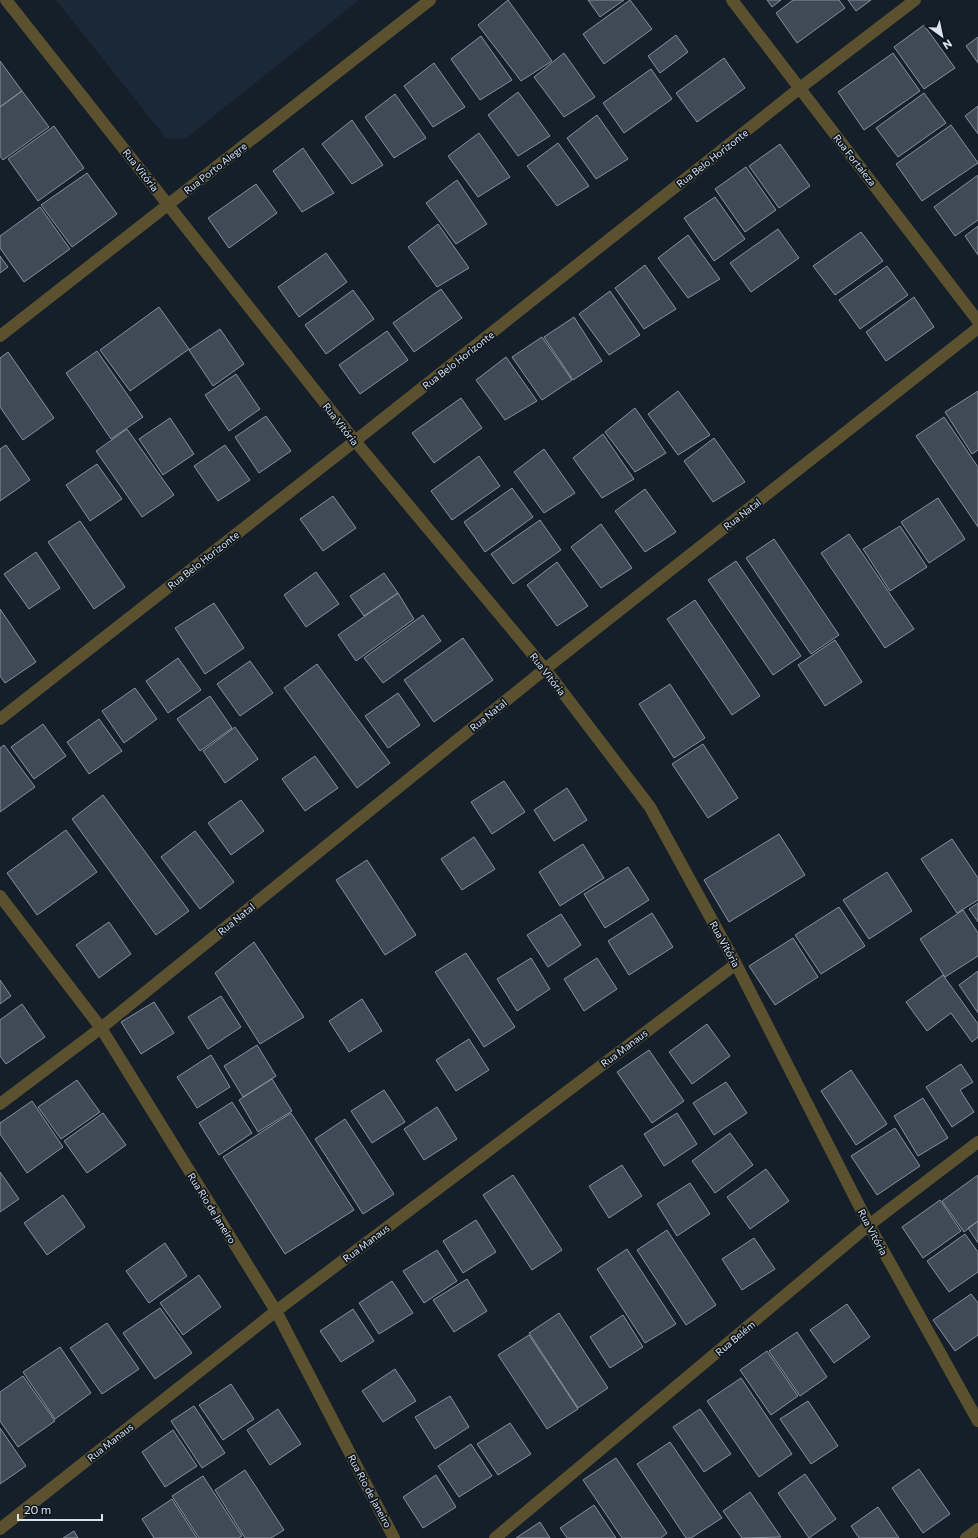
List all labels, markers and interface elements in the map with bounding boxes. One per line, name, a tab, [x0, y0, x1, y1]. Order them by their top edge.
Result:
north arrow	[922, 16, 962, 56]
text: N	[941, 37, 955, 53]
street label: Rua Belo Horizonte	[674, 126, 750, 190]
street label: Rua Fortaleza	[831, 132, 879, 188]
street label: Rua Porto Alegre	[181, 140, 249, 196]
street label: Rua Vitória	[121, 146, 161, 194]
street label: Rua Belo Horizonte	[420, 328, 496, 392]
street label: Rua Vitória	[321, 400, 361, 448]
street label: Rua Natal	[721, 496, 763, 532]
street label: Rua Belo Horizonte	[165, 528, 241, 592]
street label: Rua Vitória	[528, 650, 568, 698]
street label: Rua Natal	[467, 696, 509, 734]
street label: Rua Natal	[215, 900, 257, 938]
street label: Rua Vitória	[707, 919, 743, 969]
street label: Rua Manaus	[598, 1026, 650, 1069]
street label: Rua Rio de Janeiro	[185, 1170, 239, 1246]
street label: Rua Vitória	[856, 1207, 890, 1257]
street label: Rua Manaus	[340, 1221, 392, 1264]
street label: Rua Belém	[713, 1318, 757, 1358]
street label: Rua Manaus	[85, 1420, 136, 1464]
street label: Rua Rio de Janeiro	[346, 1452, 394, 1530]
scale bar	[18, 1496, 102, 1522]
text: 20 m	[24, 1502, 51, 1516]

